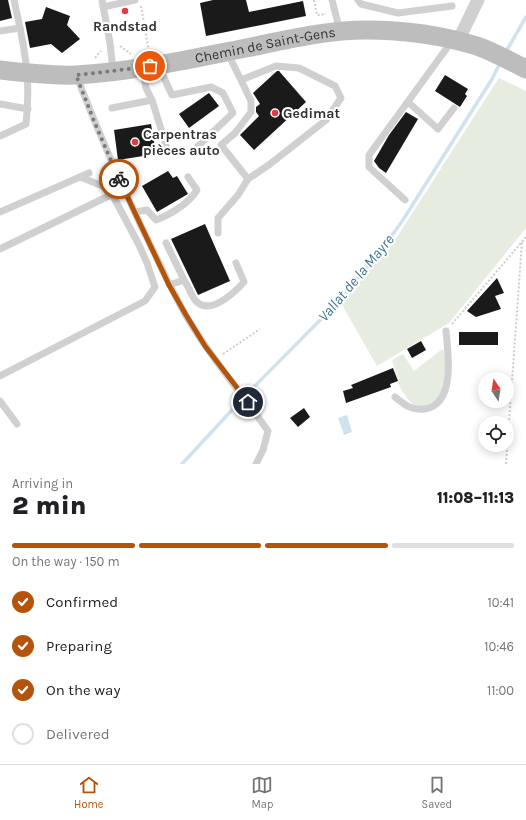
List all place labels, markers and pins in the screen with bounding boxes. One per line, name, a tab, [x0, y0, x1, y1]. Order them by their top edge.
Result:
marker: Randstad	[120, 6, 130, 16]
place label: Randstad	[93, 18, 157, 35]
pin	[133, 49, 167, 83]
place label: Gedimat	[283, 105, 341, 122]
marker: Gedimat	[270, 108, 280, 118]
place label: Carpentras pièces auto	[143, 126, 220, 159]
marker: Carpentras pièces auto	[130, 137, 140, 147]
pin	[231, 385, 265, 419]

